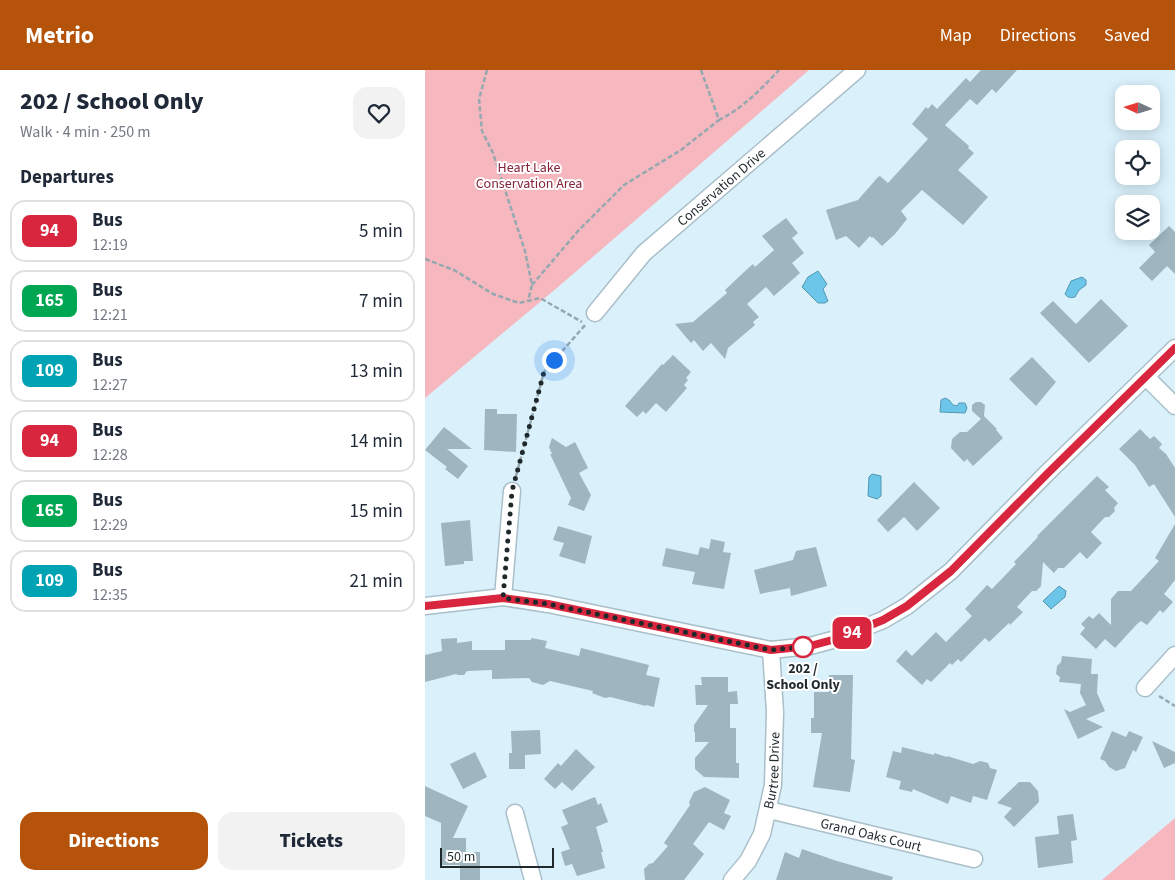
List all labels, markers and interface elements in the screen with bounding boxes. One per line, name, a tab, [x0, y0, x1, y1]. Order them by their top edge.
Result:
text: Metrio	[25, 18, 94, 53]
text: Map	[940, 23, 972, 48]
text: Directions	[1000, 23, 1076, 48]
text: Saved	[1104, 23, 1150, 48]
text: 202 / School Only	[20, 84, 203, 119]
north arrow	[1115, 85, 1160, 130]
map controls	[1115, 85, 1160, 240]
button: heart	[353, 87, 405, 139]
text: Walk · 4 min · 250 m	[20, 121, 151, 143]
button: locate	[1115, 140, 1160, 185]
street label: Conservation Drive	[673, 144, 770, 231]
park label: Heart Lake Conservation Area	[476, 158, 582, 194]
text: Departures	[20, 164, 114, 191]
button: layers	[1115, 195, 1160, 240]
text: Bus	[92, 207, 123, 234]
text: 94	[40, 218, 59, 243]
text: 5 min	[359, 218, 403, 245]
text: 12:19	[92, 234, 128, 256]
text: Bus	[92, 277, 123, 304]
text: 165	[35, 288, 64, 313]
text: 7 min	[359, 288, 403, 315]
text: 12:21	[92, 304, 128, 326]
text: Bus	[92, 347, 123, 374]
your location	[542, 348, 567, 373]
text: 109	[35, 358, 64, 383]
text: 13 min	[349, 358, 403, 385]
text: 12:27	[92, 374, 128, 396]
text: Bus	[92, 417, 123, 444]
text: 94	[40, 428, 59, 453]
text: 14 min	[349, 428, 403, 455]
text: 12:28	[92, 444, 128, 466]
text: Bus	[92, 487, 123, 514]
text: 165	[35, 498, 64, 523]
text: 15 min	[349, 498, 403, 525]
text: 12:29	[92, 514, 128, 536]
text: Bus	[92, 557, 123, 584]
text: 109	[35, 568, 64, 593]
text: 21 min	[349, 568, 403, 595]
text: 12:35	[92, 584, 128, 606]
line badge: 94	[829, 617, 875, 649]
text: 94	[842, 620, 862, 645]
marker: 202 / School Only	[792, 636, 814, 658]
place label: 202 / School Only	[766, 659, 840, 695]
street label: Burtree Drive	[759, 732, 785, 811]
button: Directions	[20, 812, 208, 870]
button: Tickets	[218, 812, 405, 870]
street label: Grand Oaks Court	[818, 814, 924, 857]
scale bar	[440, 845, 554, 868]
text: 50 m	[447, 847, 475, 867]

